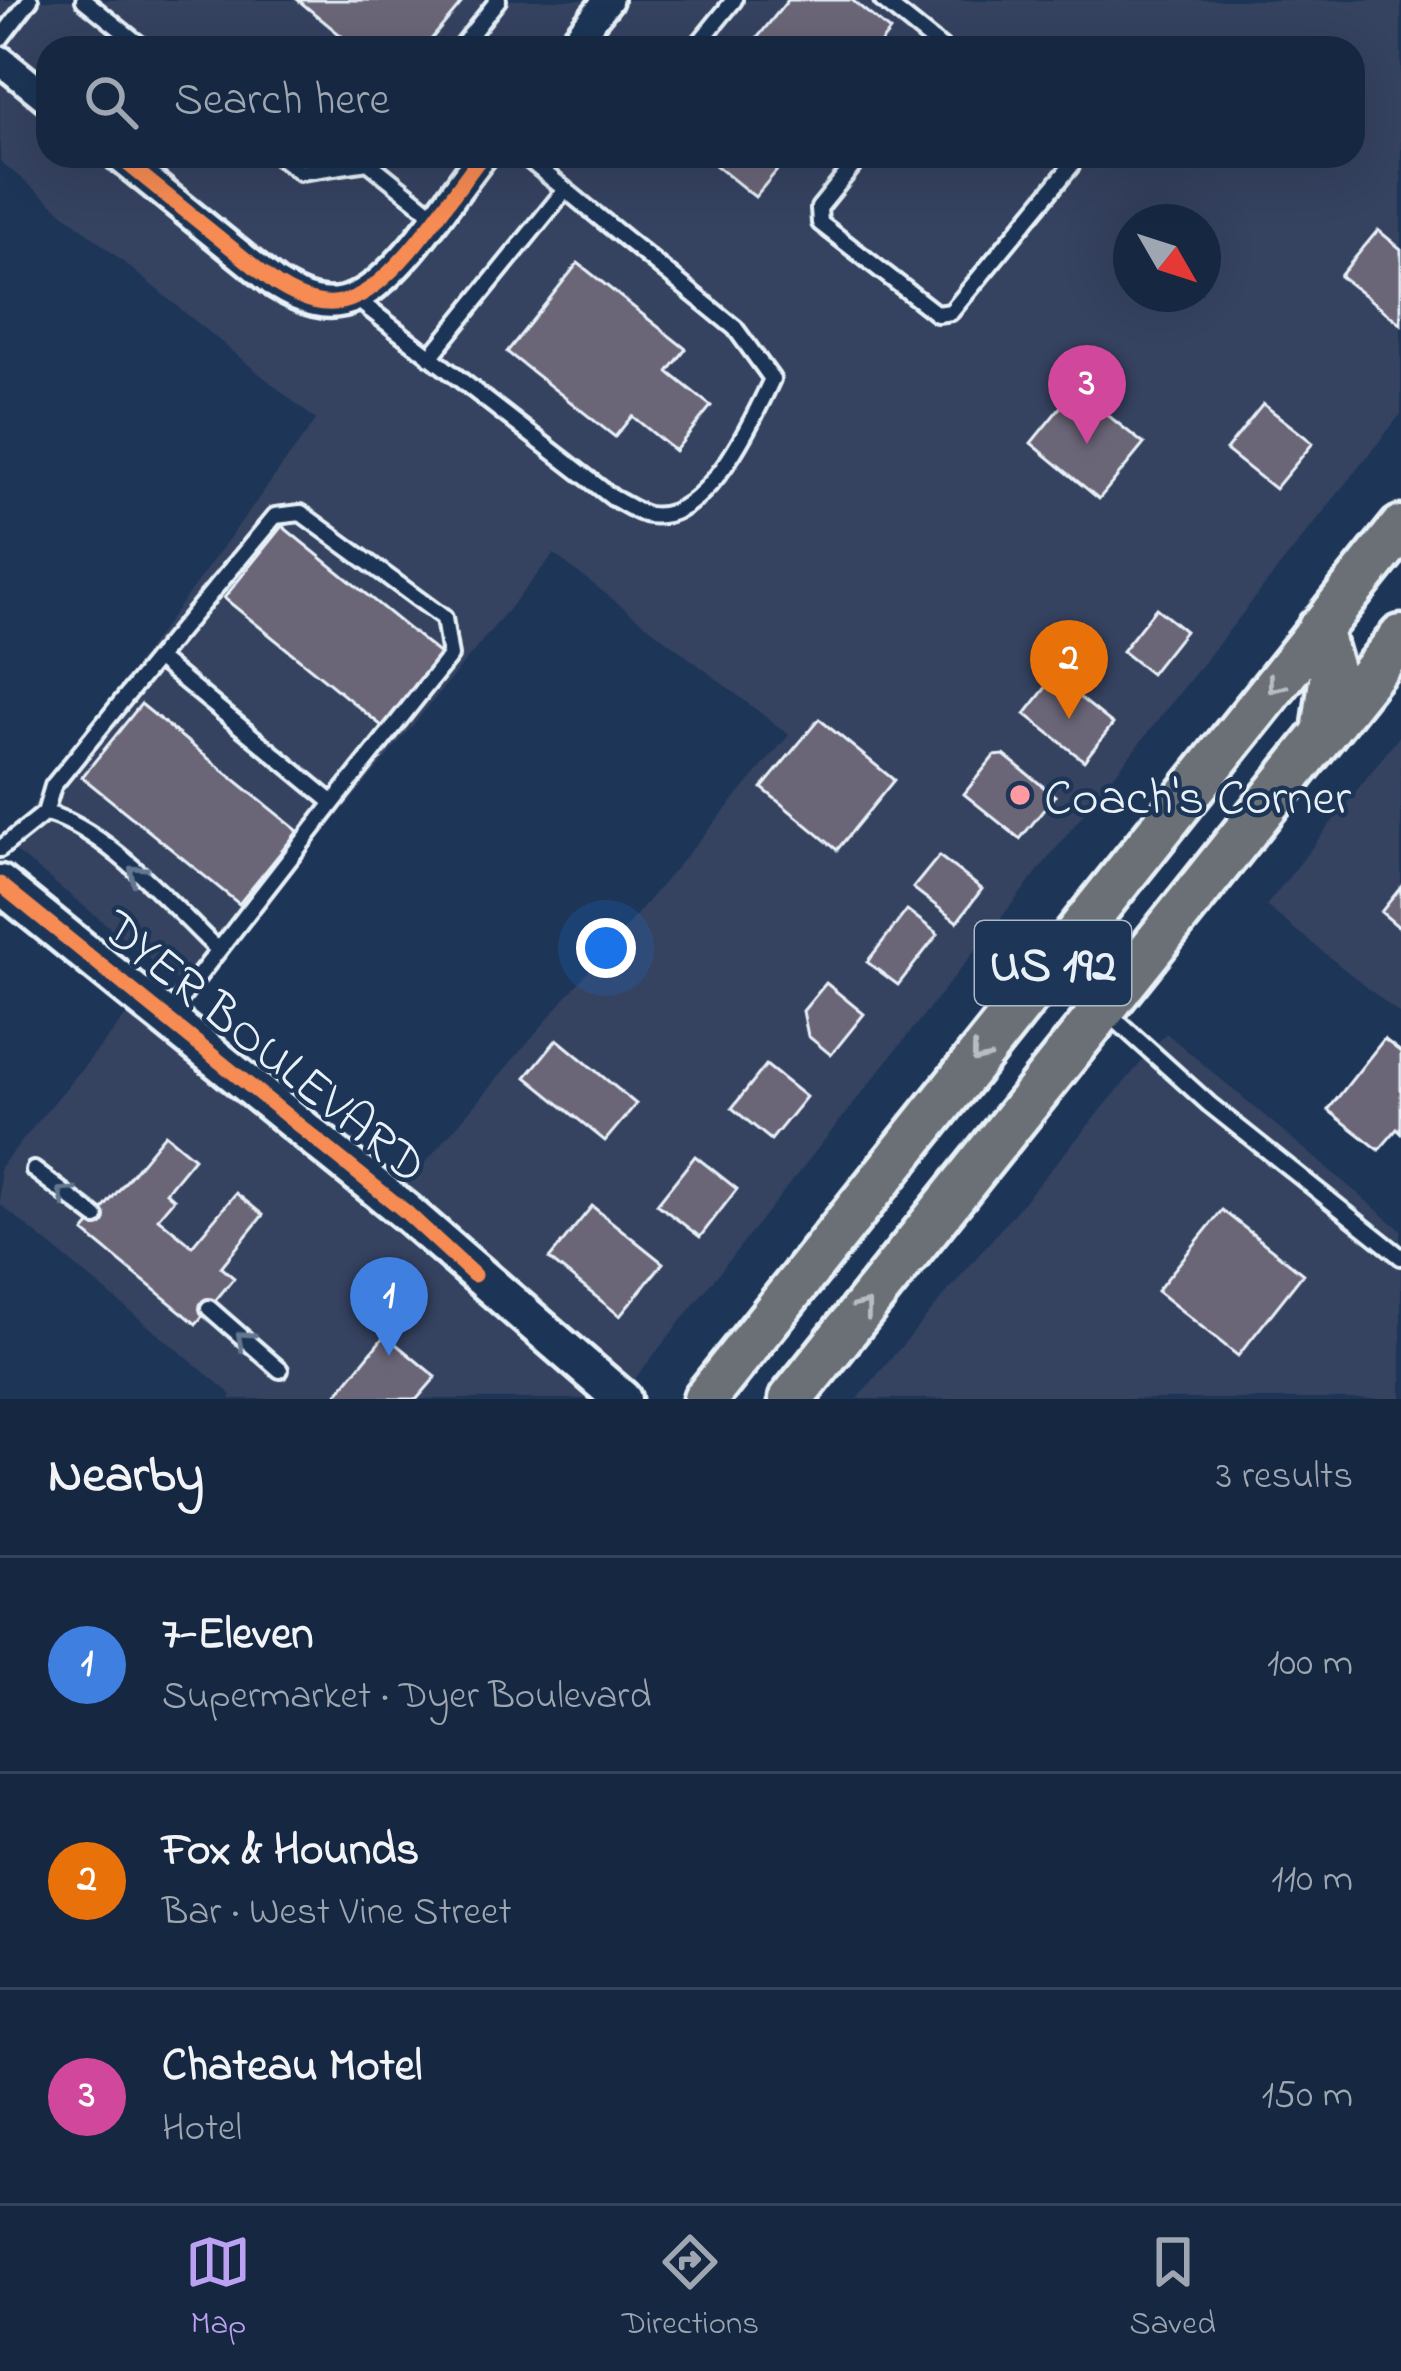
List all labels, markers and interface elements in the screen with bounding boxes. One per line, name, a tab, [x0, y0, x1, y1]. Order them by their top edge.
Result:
search box	[36, 36, 1365, 168]
icon: search	[78, 69, 144, 135]
text: Search here	[174, 69, 390, 135]
north arrow	[1113, 204, 1221, 312]
pin: 3	[1048, 345, 1126, 444]
pin: 2	[1030, 620, 1108, 719]
one-way arrow	[1268, 671, 1289, 693]
place label: Coach's Corner	[1044, 763, 1351, 838]
marker: Coach's Corner	[1007, 782, 1033, 808]
one-way arrow	[128, 866, 149, 887]
street label: DYER BOULEVARD	[82, 893, 442, 1204]
your location	[576, 918, 636, 978]
road number: US 192	[975, 921, 1131, 1005]
one-way arrow	[972, 1042, 993, 1064]
one-way arrow	[57, 1186, 79, 1208]
pin: 1	[350, 1257, 428, 1356]
one-way arrow	[850, 1299, 871, 1321]
one-way arrow	[236, 1332, 258, 1354]
text: Nearby	[48, 1440, 204, 1515]
text: 3 results	[1216, 1449, 1353, 1506]
text: 7-Eleven	[162, 1603, 313, 1669]
text: 1	[81, 1636, 93, 1693]
text: 100 m	[1267, 1636, 1353, 1693]
text: Supermarket · Dyer Boulevard	[162, 1669, 651, 1726]
text: Fox & Hounds	[162, 1819, 419, 1885]
text: 2	[77, 1852, 97, 1909]
text: 110 m	[1271, 1852, 1353, 1909]
text: Bar · West Vine Street	[162, 1885, 512, 1942]
text: Chateau Motel	[162, 2035, 422, 2101]
text: 3	[79, 2068, 95, 2125]
text: 150 m	[1261, 2068, 1353, 2125]
text: Hotel	[162, 2101, 242, 2158]
tab: Map	[185, 2229, 251, 2349]
tab: Directions	[622, 2229, 759, 2349]
tab: Saved	[1130, 2229, 1216, 2349]

